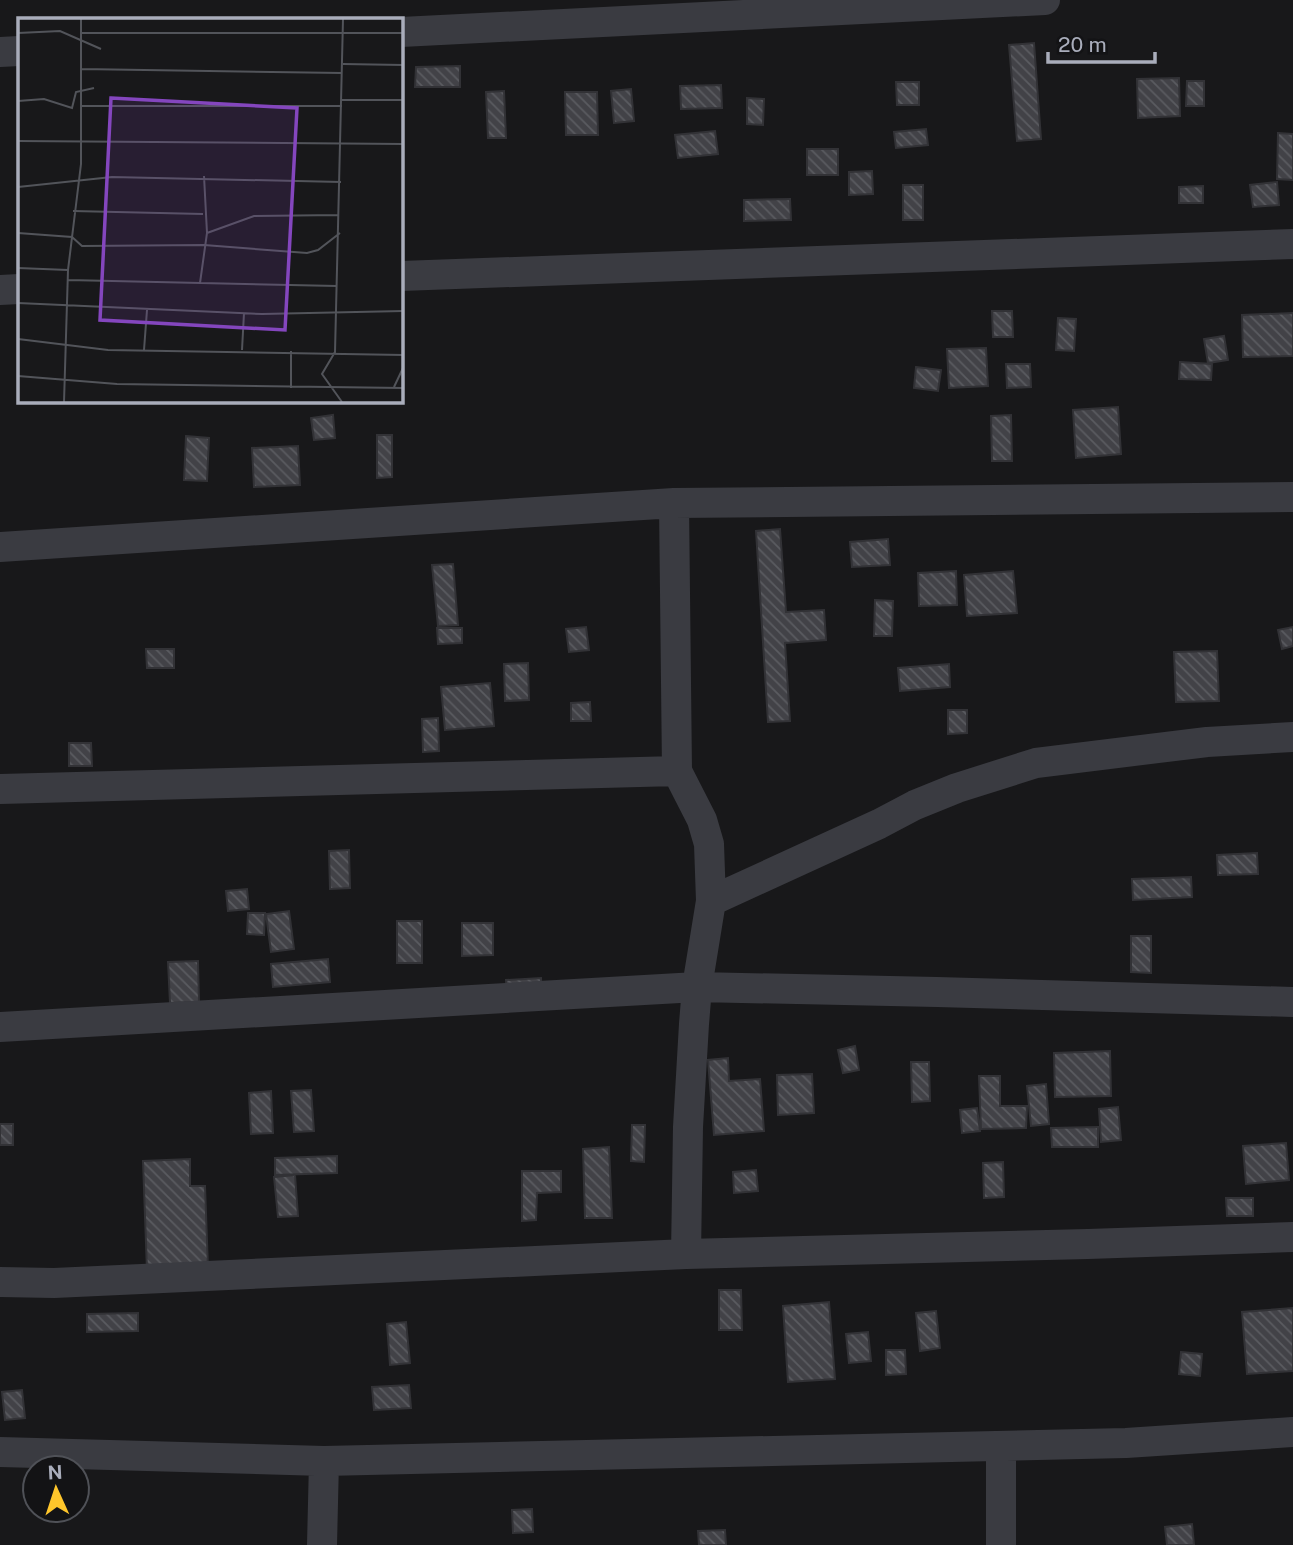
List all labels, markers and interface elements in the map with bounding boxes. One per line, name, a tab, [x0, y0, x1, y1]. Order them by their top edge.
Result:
inset map	[18, 18, 402, 402]
scale bar	[1048, 21, 1155, 65]
text: 20 m	[1058, 32, 1107, 57]
north arrow	[21, 1454, 91, 1524]
text: N	[47, 1461, 63, 1483]

